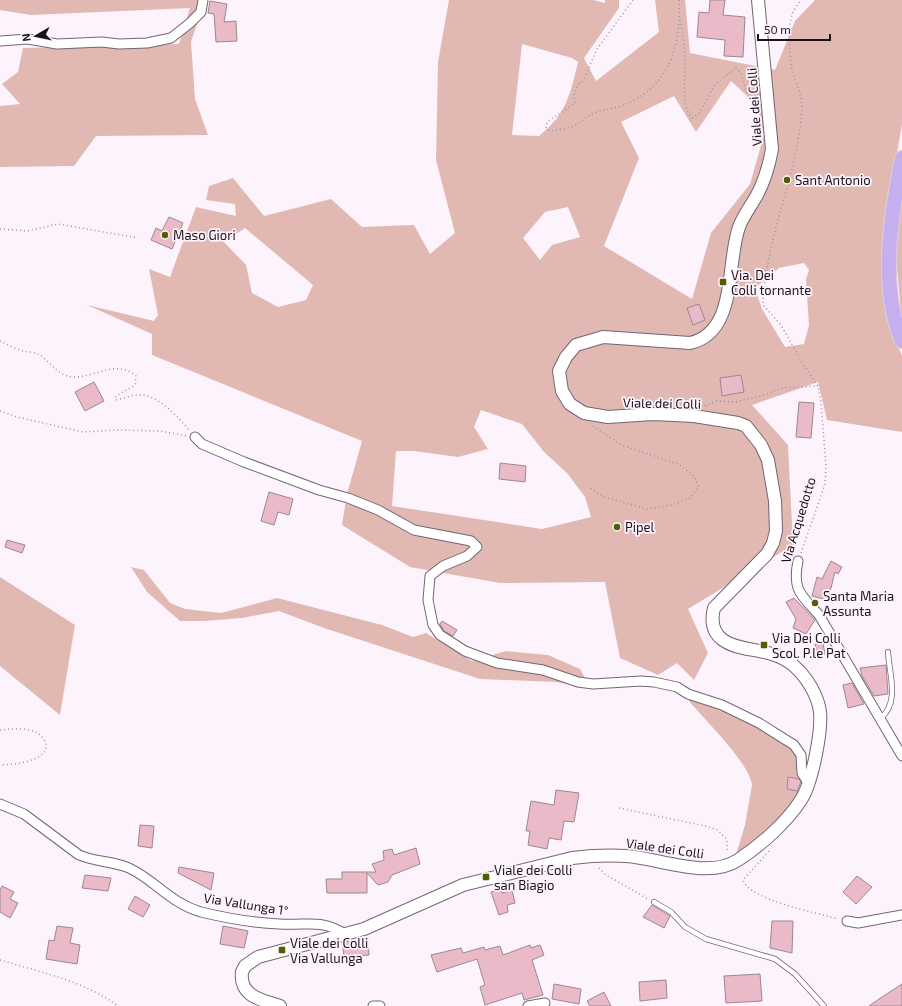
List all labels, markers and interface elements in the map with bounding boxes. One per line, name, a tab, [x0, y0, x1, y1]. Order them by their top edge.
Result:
north arrow	[16, 16, 56, 56]
scale bar	[758, 16, 830, 42]
text: 50 m	[764, 22, 791, 36]
text: N	[19, 33, 33, 43]
street label: Viale dei Colli	[743, 67, 765, 147]
place label: Sant Antonio	[795, 172, 871, 188]
marker: Sant Antonio	[782, 175, 792, 185]
place label: Maso Giori	[173, 227, 236, 243]
marker: Maso Giori	[160, 230, 170, 240]
place label: Via. Dei Colli tornante	[731, 267, 811, 298]
marker: Via. Dei Colli tornante	[718, 277, 728, 287]
street label: Viale dei Colli	[623, 394, 701, 412]
street label: Via Acquedotto	[777, 475, 819, 565]
place label: Pipel	[625, 519, 654, 535]
marker: Pipel	[612, 522, 622, 532]
place label: Santa Maria Assunta	[823, 588, 894, 619]
marker: Santa Maria Assunta	[810, 598, 820, 608]
place label: Via Dei Colli Scol. P.le Pat	[772, 630, 846, 661]
marker: Via Dei Colli Scol. P.le Pat	[759, 640, 769, 650]
street label: Viale dei Colli	[625, 835, 705, 861]
place label: Viale dei Colli san Biagio	[494, 862, 572, 893]
marker: Viale dei Colli san Biagio	[481, 872, 491, 882]
street label: Via Vallunga 1°	[203, 889, 290, 919]
place label: Viale dei Colli Via Vallunga	[290, 935, 368, 966]
marker: Viale dei Colli Via Vallunga	[277, 945, 287, 955]

